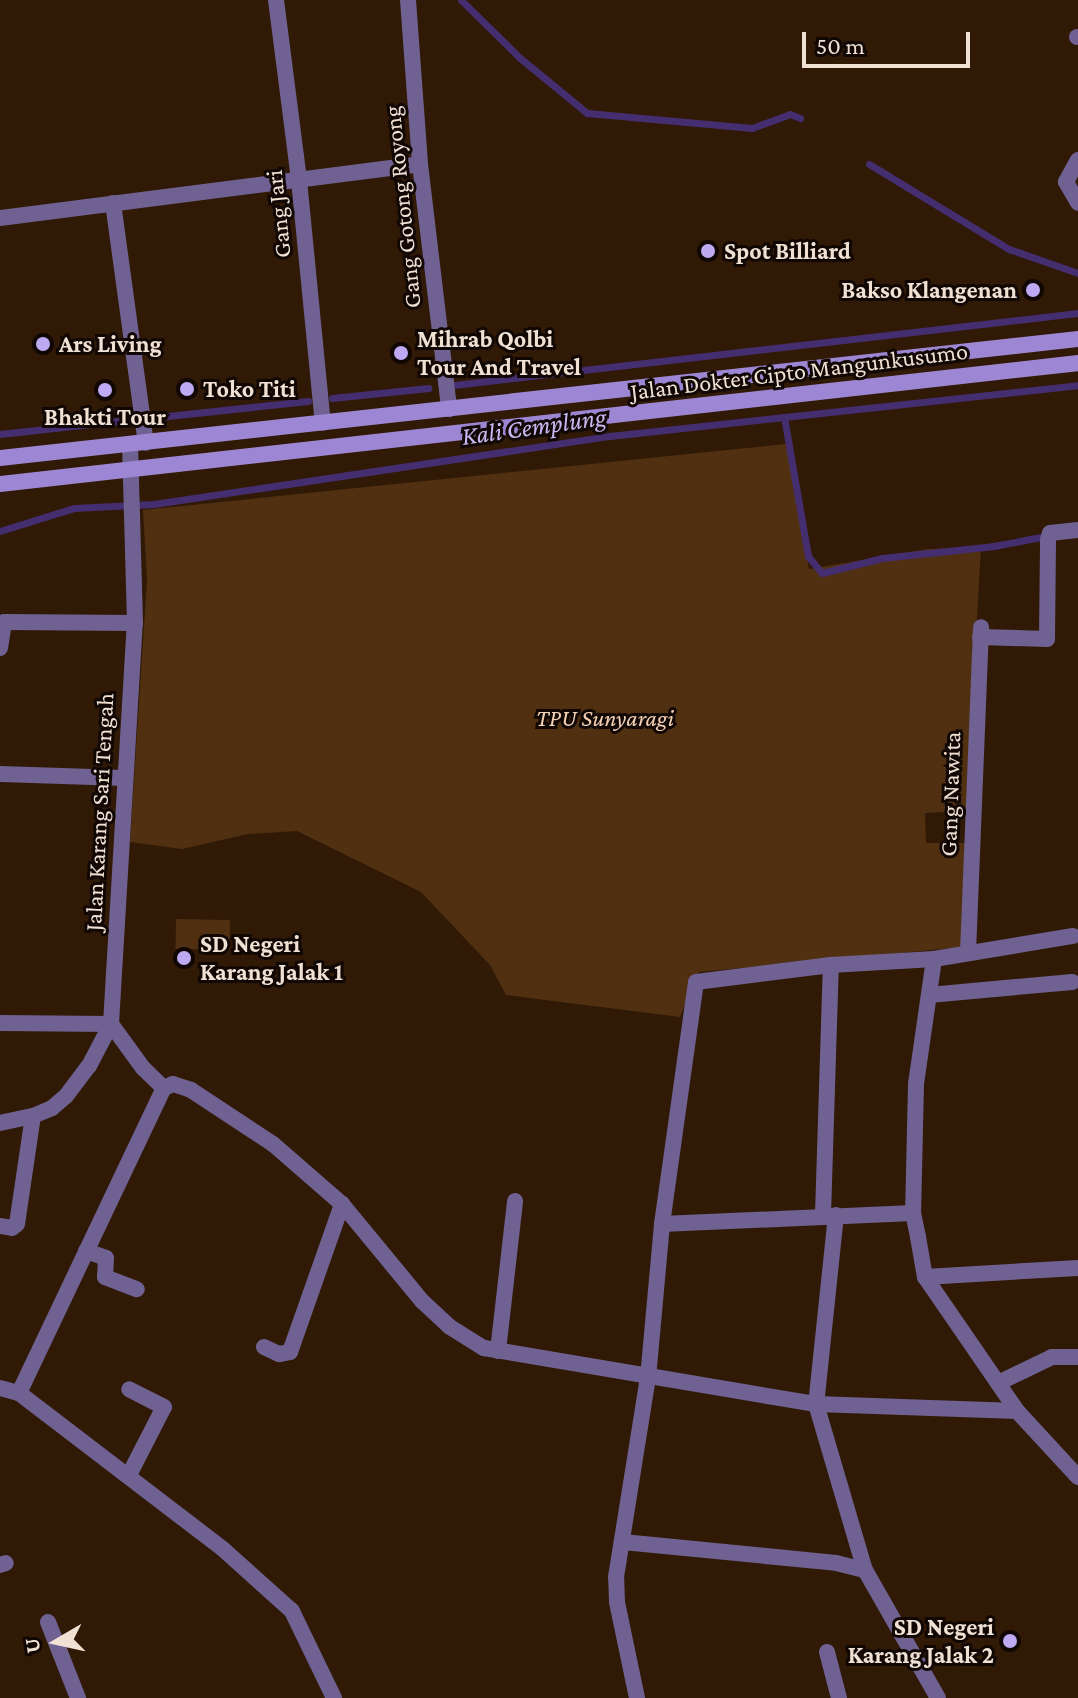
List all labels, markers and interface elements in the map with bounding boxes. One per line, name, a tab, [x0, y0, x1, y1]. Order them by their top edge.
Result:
scale bar	[806, 16, 974, 66]
text: 50 m	[816, 32, 865, 59]
street label: Gang Gotong Royong	[377, 104, 427, 310]
street label: Gang Jari	[259, 169, 297, 259]
place label: Spot Billiard	[724, 237, 851, 265]
marker: Spot Billiard	[699, 242, 717, 260]
place label: Bakso Klangenan	[841, 276, 1017, 304]
marker: Bakso Klangenan	[1024, 281, 1042, 299]
place label: Mihrab Qolbi Tour And Travel	[417, 325, 581, 381]
place label: Ars Living	[59, 330, 162, 358]
marker: Ars Living	[34, 335, 52, 353]
street label: Jalan Dokter Cipto Mangunkusumo	[629, 336, 969, 406]
marker: Mihrab Qolbi Tour And Travel	[392, 344, 410, 362]
place label: Toko Titi	[203, 375, 296, 403]
marker: Toko Titi	[178, 380, 196, 398]
marker: Bhakti Tour	[96, 381, 114, 399]
water label: Kali Cemplung	[460, 401, 608, 453]
place label: Bhakti Tour	[44, 403, 166, 431]
street label: Jalan Karang Sari Tengah	[78, 692, 120, 932]
park label: TPU Sunyaragi	[536, 704, 674, 732]
street label: Gang Nawita	[933, 731, 967, 857]
place label: SD Negeri Karang Jalak 1	[200, 930, 343, 986]
marker: SD Negeri Karang Jalak 1	[175, 949, 193, 967]
north arrow	[16, 1602, 96, 1682]
place label: SD Negeri Karang Jalak 2	[848, 1613, 994, 1669]
marker: SD Negeri Karang Jalak 2	[1001, 1632, 1019, 1650]
text: U	[18, 1636, 45, 1655]

